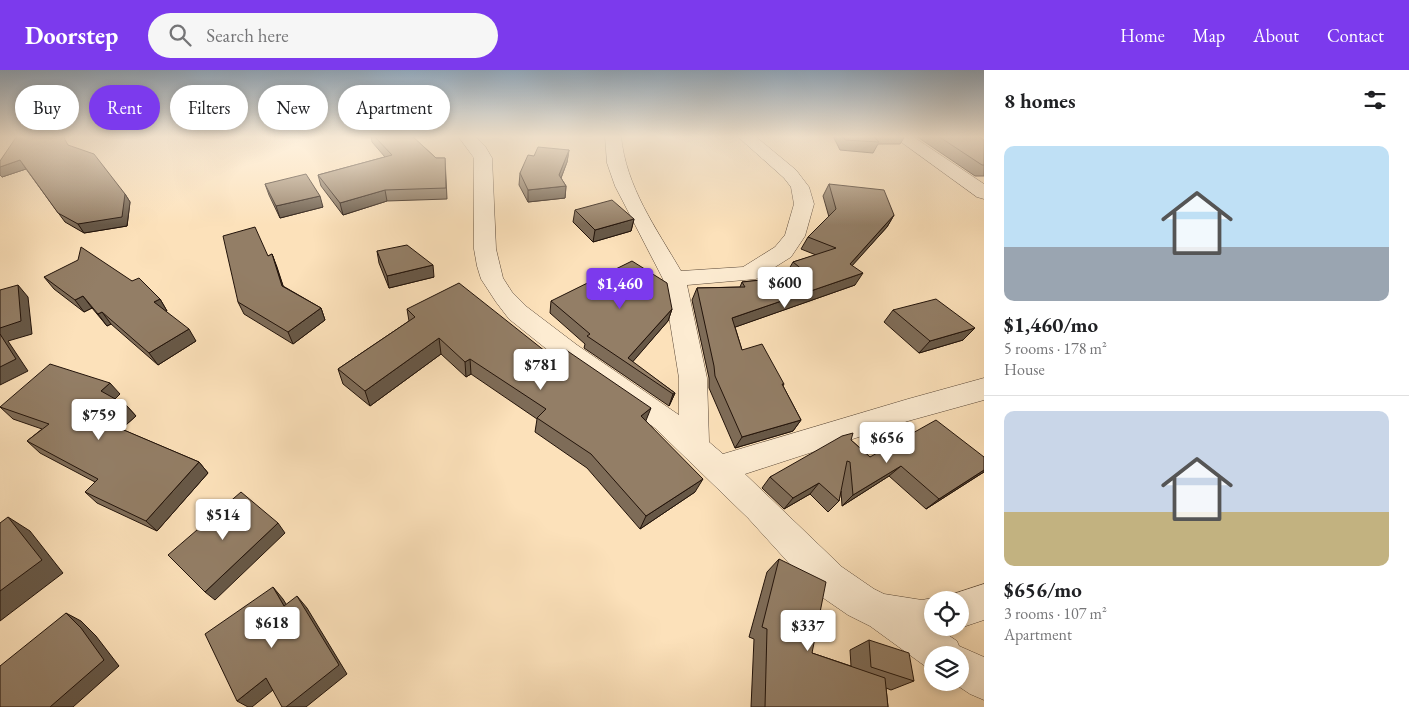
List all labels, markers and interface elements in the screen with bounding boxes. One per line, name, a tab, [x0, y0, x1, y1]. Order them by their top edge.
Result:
search box	[148, 13, 498, 58]
text: Doorstep	[25, 20, 118, 51]
icon: search	[166, 21, 194, 49]
text: Search here	[206, 23, 289, 48]
text: Home	[1120, 24, 1165, 47]
text: Map	[1193, 24, 1225, 47]
text: About	[1253, 24, 1299, 47]
text: Contact	[1327, 24, 1384, 47]
chip: Buy	[15, 85, 79, 130]
chip: Rent	[89, 85, 160, 130]
chip: Filters	[170, 85, 248, 130]
chip: New	[258, 85, 328, 130]
chip: Apartment	[338, 85, 450, 130]
icon: filters	[1361, 86, 1389, 114]
text: 8 homes	[1004, 87, 1076, 114]
icon: home	[1152, 178, 1242, 268]
pin: $600	[755, 266, 815, 309]
pin: $1,460	[579, 268, 661, 310]
text: $600	[769, 272, 801, 293]
text: $1,460	[597, 273, 643, 294]
text: $1,460/mo	[1004, 311, 1098, 338]
text: 5 rooms · 178 m²	[1004, 338, 1107, 359]
pin: $781	[511, 348, 571, 391]
text: $781	[525, 354, 557, 375]
text: House	[1004, 359, 1045, 380]
pin: $759	[69, 398, 129, 441]
text: $759	[83, 404, 115, 425]
pin: $656	[857, 422, 917, 464]
text: $656	[871, 427, 903, 448]
icon: home	[1152, 444, 1242, 534]
pin: $514	[193, 498, 253, 541]
text: $514	[207, 504, 239, 525]
text: $656/mo	[1004, 576, 1082, 603]
map controls	[924, 591, 969, 691]
button: locate	[924, 591, 969, 636]
text: 3 rooms · 107 m²	[1004, 603, 1107, 624]
pin: $618	[242, 606, 302, 649]
pin: $337	[778, 610, 838, 652]
text: $618	[256, 612, 288, 633]
text: $337	[792, 615, 824, 636]
text: Apartment	[1004, 624, 1072, 645]
button: layers	[924, 646, 969, 691]

